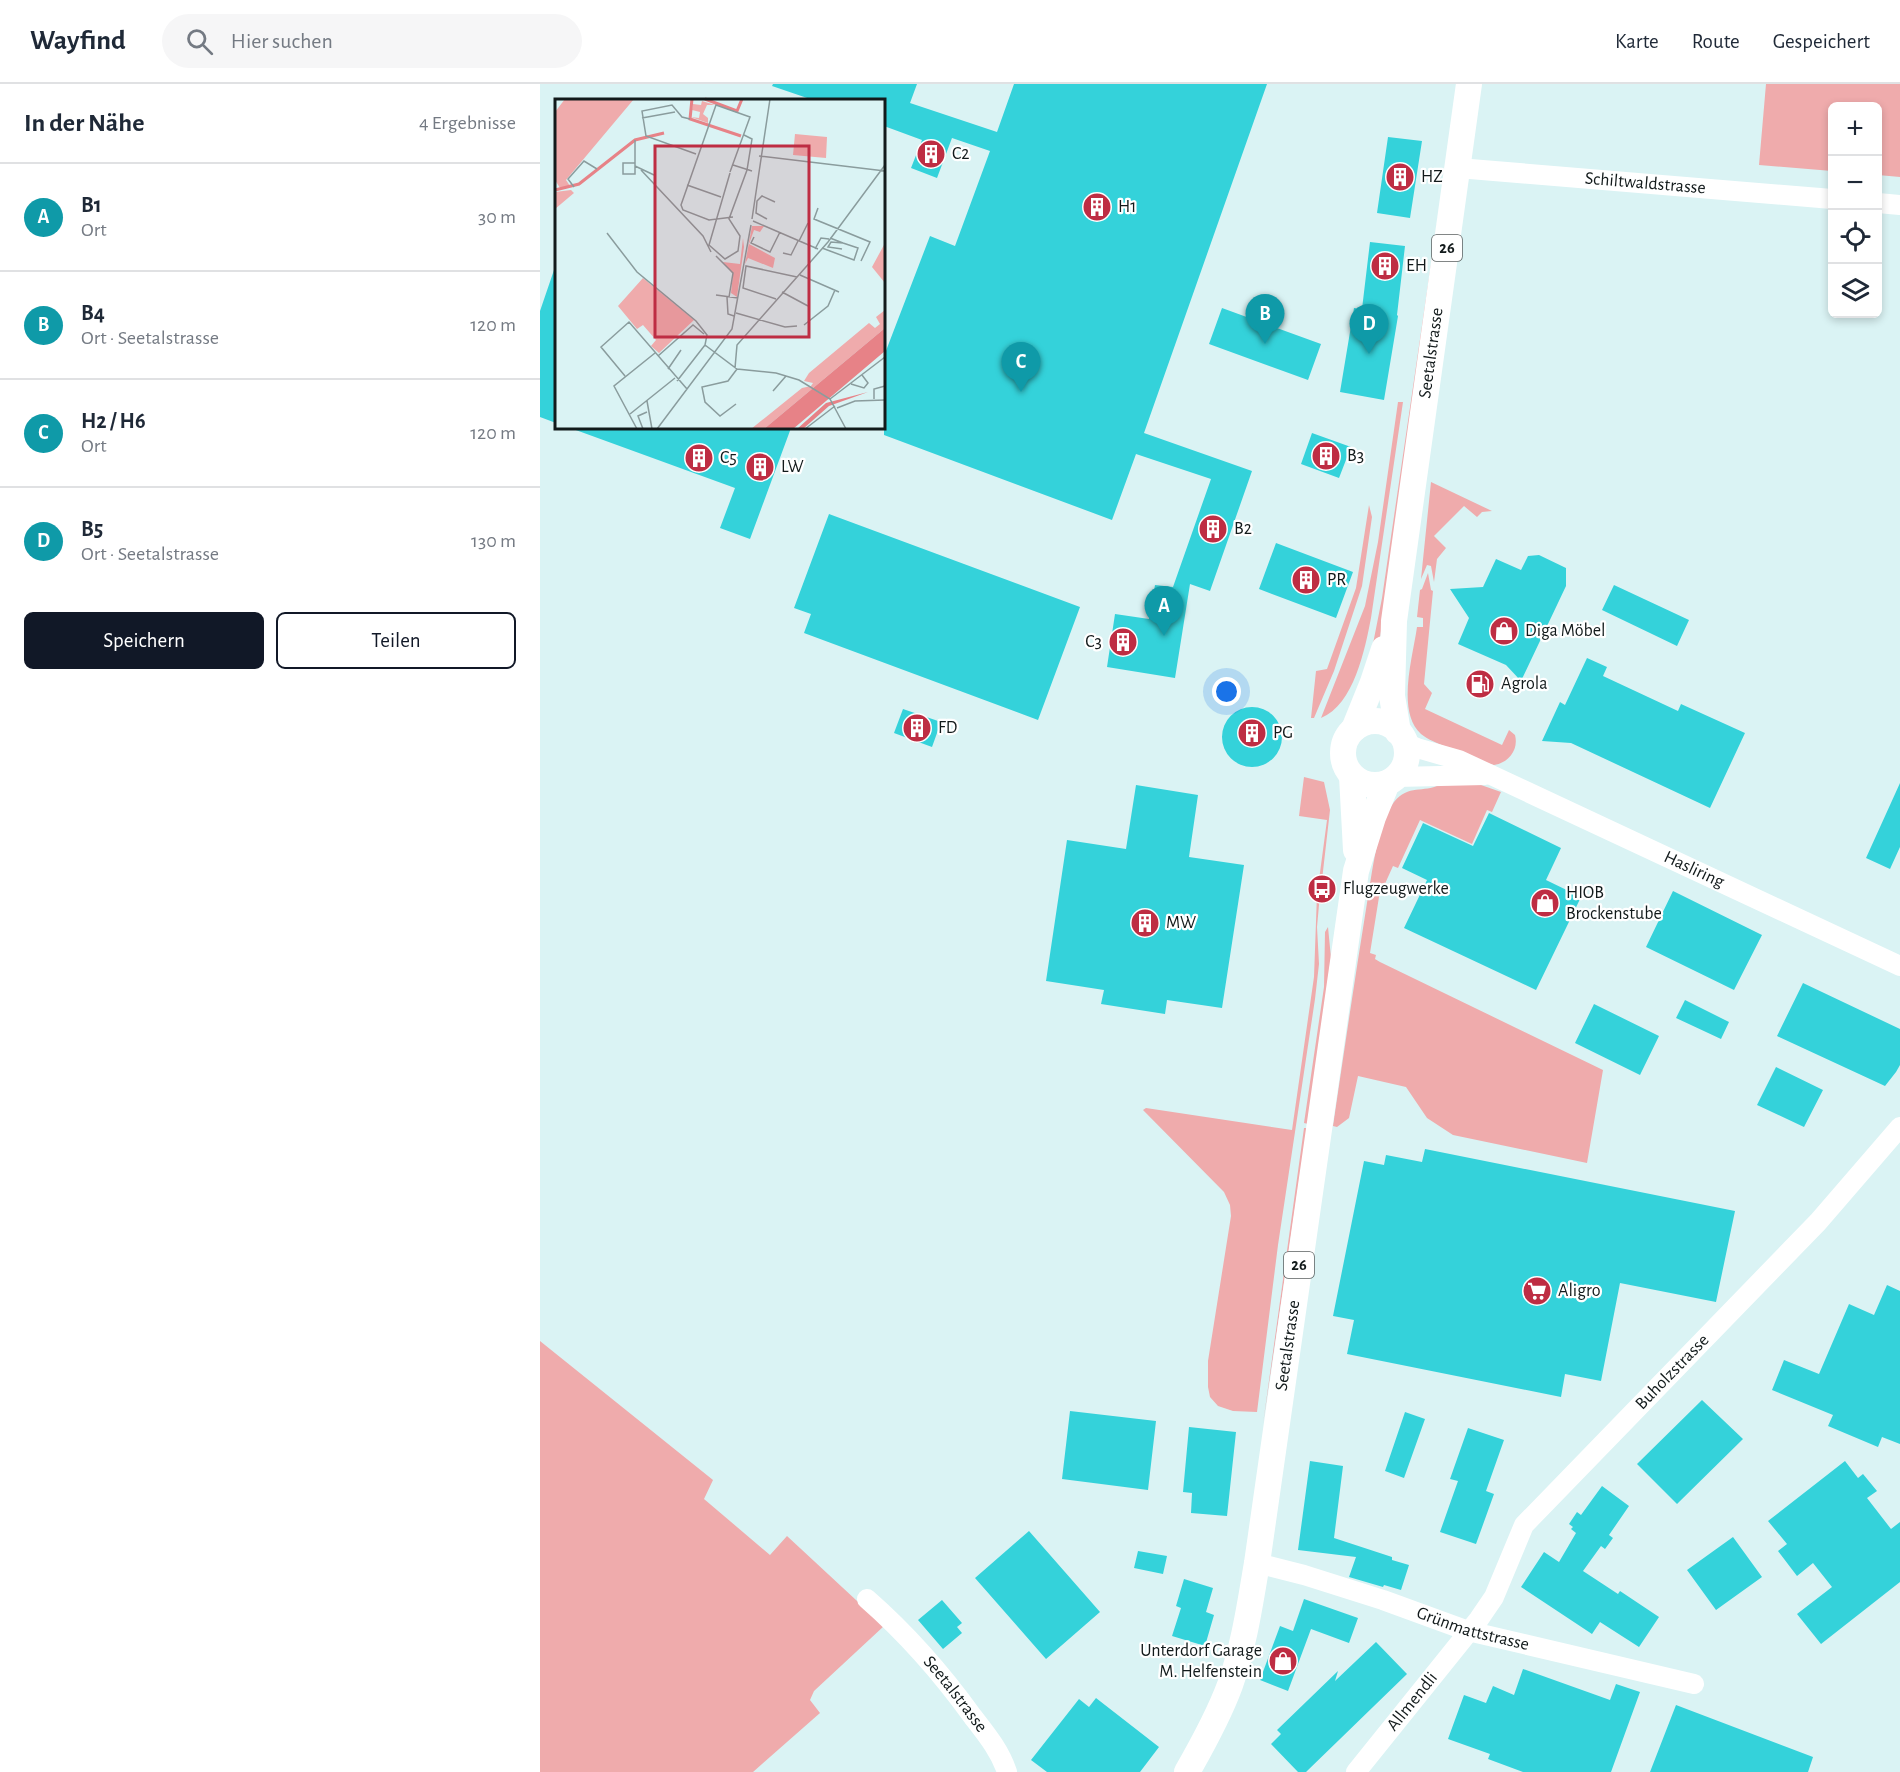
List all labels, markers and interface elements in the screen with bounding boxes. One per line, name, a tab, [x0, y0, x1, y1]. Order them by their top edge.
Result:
search box	[162, 14, 582, 68]
icon: search	[183, 25, 216, 58]
text: Wayfind	[30, 27, 126, 55]
text: Hier suchen	[231, 30, 333, 52]
text: Karte	[1615, 31, 1659, 52]
text: Route	[1692, 31, 1740, 52]
text: Gespeichert	[1773, 31, 1870, 52]
inset map	[555, 99, 885, 429]
map controls	[1828, 102, 1882, 318]
button: +	[1828, 102, 1882, 156]
text: In der Nähe	[24, 110, 144, 136]
text: 4 Ergebnisse	[419, 113, 516, 133]
building icon: C2	[915, 138, 947, 170]
place label: C2	[952, 145, 970, 163]
button: −	[1828, 156, 1882, 210]
building icon: HZ	[1384, 161, 1416, 193]
place label: HZ	[1421, 168, 1443, 186]
street label: Schiltwaldstrasse	[1584, 170, 1706, 197]
building icon: H1	[1081, 191, 1113, 223]
text: B1	[81, 194, 102, 216]
place label: H1	[1118, 198, 1137, 216]
text: A	[38, 207, 50, 227]
text: 30 m	[478, 207, 516, 227]
button: locate	[1828, 210, 1882, 264]
text: Ort	[81, 220, 107, 240]
road number: 26	[1432, 235, 1462, 261]
building icon: EH	[1369, 250, 1401, 282]
place label: EH	[1406, 257, 1427, 275]
button: layers	[1828, 264, 1882, 318]
pin: B	[1246, 294, 1284, 344]
text: B4	[81, 302, 105, 324]
pin: D	[1350, 304, 1388, 354]
street label: Seetalstrasse	[1416, 307, 1447, 400]
text: B	[38, 315, 49, 335]
text: 120 m	[470, 315, 516, 335]
text: Ort · Seetalstrasse	[81, 328, 219, 348]
pin: C	[1002, 342, 1040, 392]
text: H2 / H6	[81, 410, 146, 432]
text: C	[38, 423, 49, 443]
text: 120 m	[470, 423, 516, 443]
text: Ort	[81, 436, 107, 456]
building icon: B3	[1310, 440, 1342, 472]
building icon: C5	[683, 442, 715, 474]
place label: B3	[1347, 447, 1364, 465]
place label: C5	[720, 449, 737, 467]
building icon: LW	[744, 451, 776, 483]
place label: LW	[781, 458, 804, 476]
building icon: B2	[1197, 513, 1229, 545]
text: B5	[81, 518, 103, 540]
place label: B2	[1234, 520, 1252, 538]
text: D	[37, 531, 50, 551]
text: 130 m	[471, 531, 516, 551]
text: Ort · Seetalstrasse	[81, 544, 219, 564]
building icon: PR	[1290, 564, 1322, 596]
place label: PR	[1327, 571, 1346, 589]
pin: A	[1144, 586, 1184, 636]
button: Speichern	[24, 612, 264, 669]
button: Teilen	[276, 612, 516, 669]
shop icon: Diga Möbel	[1488, 615, 1520, 647]
place label: Diga Möbel	[1525, 622, 1605, 640]
building icon: C3	[1107, 626, 1139, 658]
place label: C3	[1085, 633, 1102, 651]
fuel station icon: Agrola	[1464, 668, 1496, 700]
place label: Agrola	[1501, 675, 1548, 693]
your location	[1212, 677, 1241, 706]
building icon: FD	[901, 712, 933, 744]
building icon: PG	[1236, 717, 1268, 749]
place label: FD	[938, 719, 957, 737]
place label: PG	[1273, 724, 1293, 742]
street label: Hasliring	[1661, 848, 1727, 892]
bus stop icon: Flugzeugwerke	[1306, 873, 1338, 905]
place label: Flugzeugwerke	[1343, 880, 1449, 898]
place label: HIOB Brockenstube	[1566, 884, 1662, 923]
shop icon: HIOB Brockenstube	[1529, 887, 1561, 919]
building icon: MW	[1129, 907, 1161, 939]
place label: MW	[1166, 914, 1196, 932]
road number: 26	[1284, 1252, 1314, 1278]
supermarket icon: Aligro	[1521, 1275, 1553, 1307]
place label: Aligro	[1558, 1282, 1601, 1300]
street label: Seetalstrasse	[1273, 1299, 1303, 1392]
street label: Buholzstrasse	[1632, 1331, 1713, 1413]
street label: Grünmattstrasse	[1414, 1604, 1531, 1654]
place label: Unterdorf Garage M. Helfenstein	[1140, 1642, 1262, 1681]
shop icon: Unterdorf Garage M. Helfenstein	[1267, 1645, 1299, 1677]
street label: Seetalstrasse	[920, 1653, 990, 1736]
street label: Allmendli	[1384, 1669, 1441, 1735]

